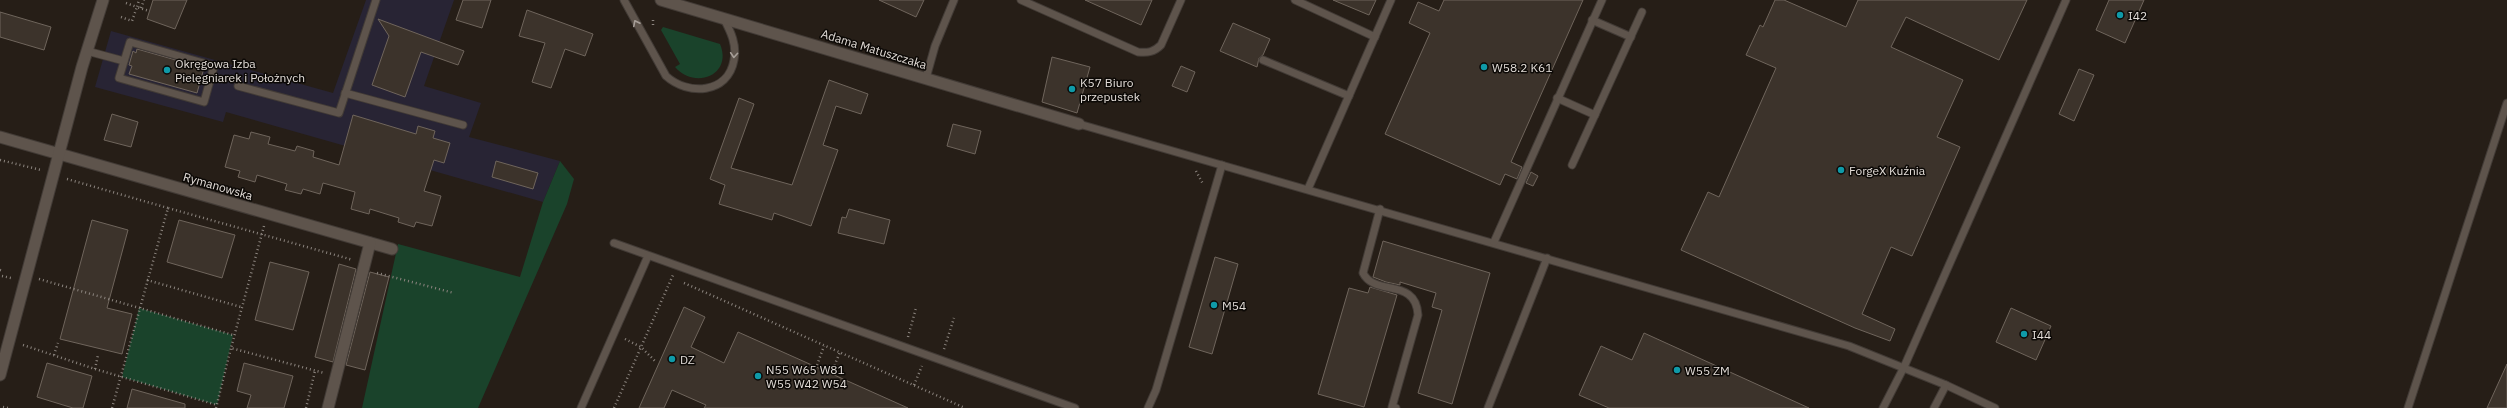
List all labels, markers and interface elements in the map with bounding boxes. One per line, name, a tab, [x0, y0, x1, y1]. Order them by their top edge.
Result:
place label: I42	[2128, 8, 2147, 23]
marker: I42	[2115, 10, 2125, 20]
one-way arrow	[633, 20, 641, 28]
street label: Adama Matuszczaka	[819, 26, 929, 72]
one-way arrow	[730, 52, 739, 58]
place label: Okręgowa Izba Pielęgniarek i Położnych	[175, 56, 305, 85]
place label: W58.2 K61	[1492, 60, 1552, 75]
marker: W58.2 K61	[1479, 62, 1489, 72]
marker: Okręgowa Izba Pielęgniarek i Położnych	[162, 65, 172, 75]
place label: K57 Biuro przepustek	[1080, 75, 1141, 104]
marker: K57 Biuro przepustek	[1067, 84, 1077, 94]
place label: ForgeX Kuźnia	[1849, 163, 1926, 178]
marker: ForgeX Kuźnia	[1836, 165, 1846, 175]
street label: Rymanowska	[181, 169, 255, 203]
place label: M54	[1222, 298, 1246, 313]
marker: M54	[1209, 300, 1219, 310]
place label: I44	[2032, 327, 2051, 342]
marker: I44	[2019, 329, 2029, 339]
place label: DZ	[680, 352, 695, 367]
marker: DZ	[667, 354, 677, 364]
place label: N55 W65 W81 W55 W42 W54	[766, 362, 847, 391]
place label: W55 ZM	[1685, 363, 1730, 378]
marker: W55 ZM	[1672, 365, 1682, 375]
marker: N55 W65 W81 W55 W42 W54	[753, 371, 763, 381]

